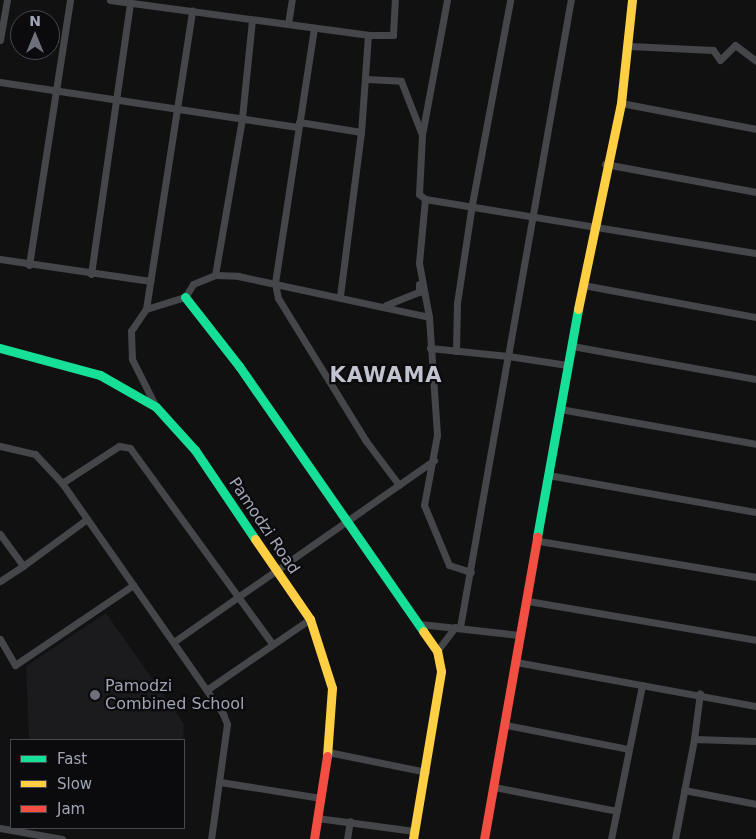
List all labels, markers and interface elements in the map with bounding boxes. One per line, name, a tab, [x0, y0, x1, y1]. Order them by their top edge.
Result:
north arrow	[10, 10, 60, 60]
text: N	[29, 13, 41, 29]
district label: KAWAMA	[329, 362, 443, 388]
street label: Pamodzi Road	[225, 474, 303, 578]
place label: Pamodzi Combined School	[105, 676, 244, 714]
marker: Pamodzi Combined School	[89, 689, 101, 701]
legend	[10, 739, 185, 829]
text: Fast	[57, 750, 87, 768]
text: Slow	[57, 775, 92, 793]
text: Jam	[57, 800, 85, 818]

